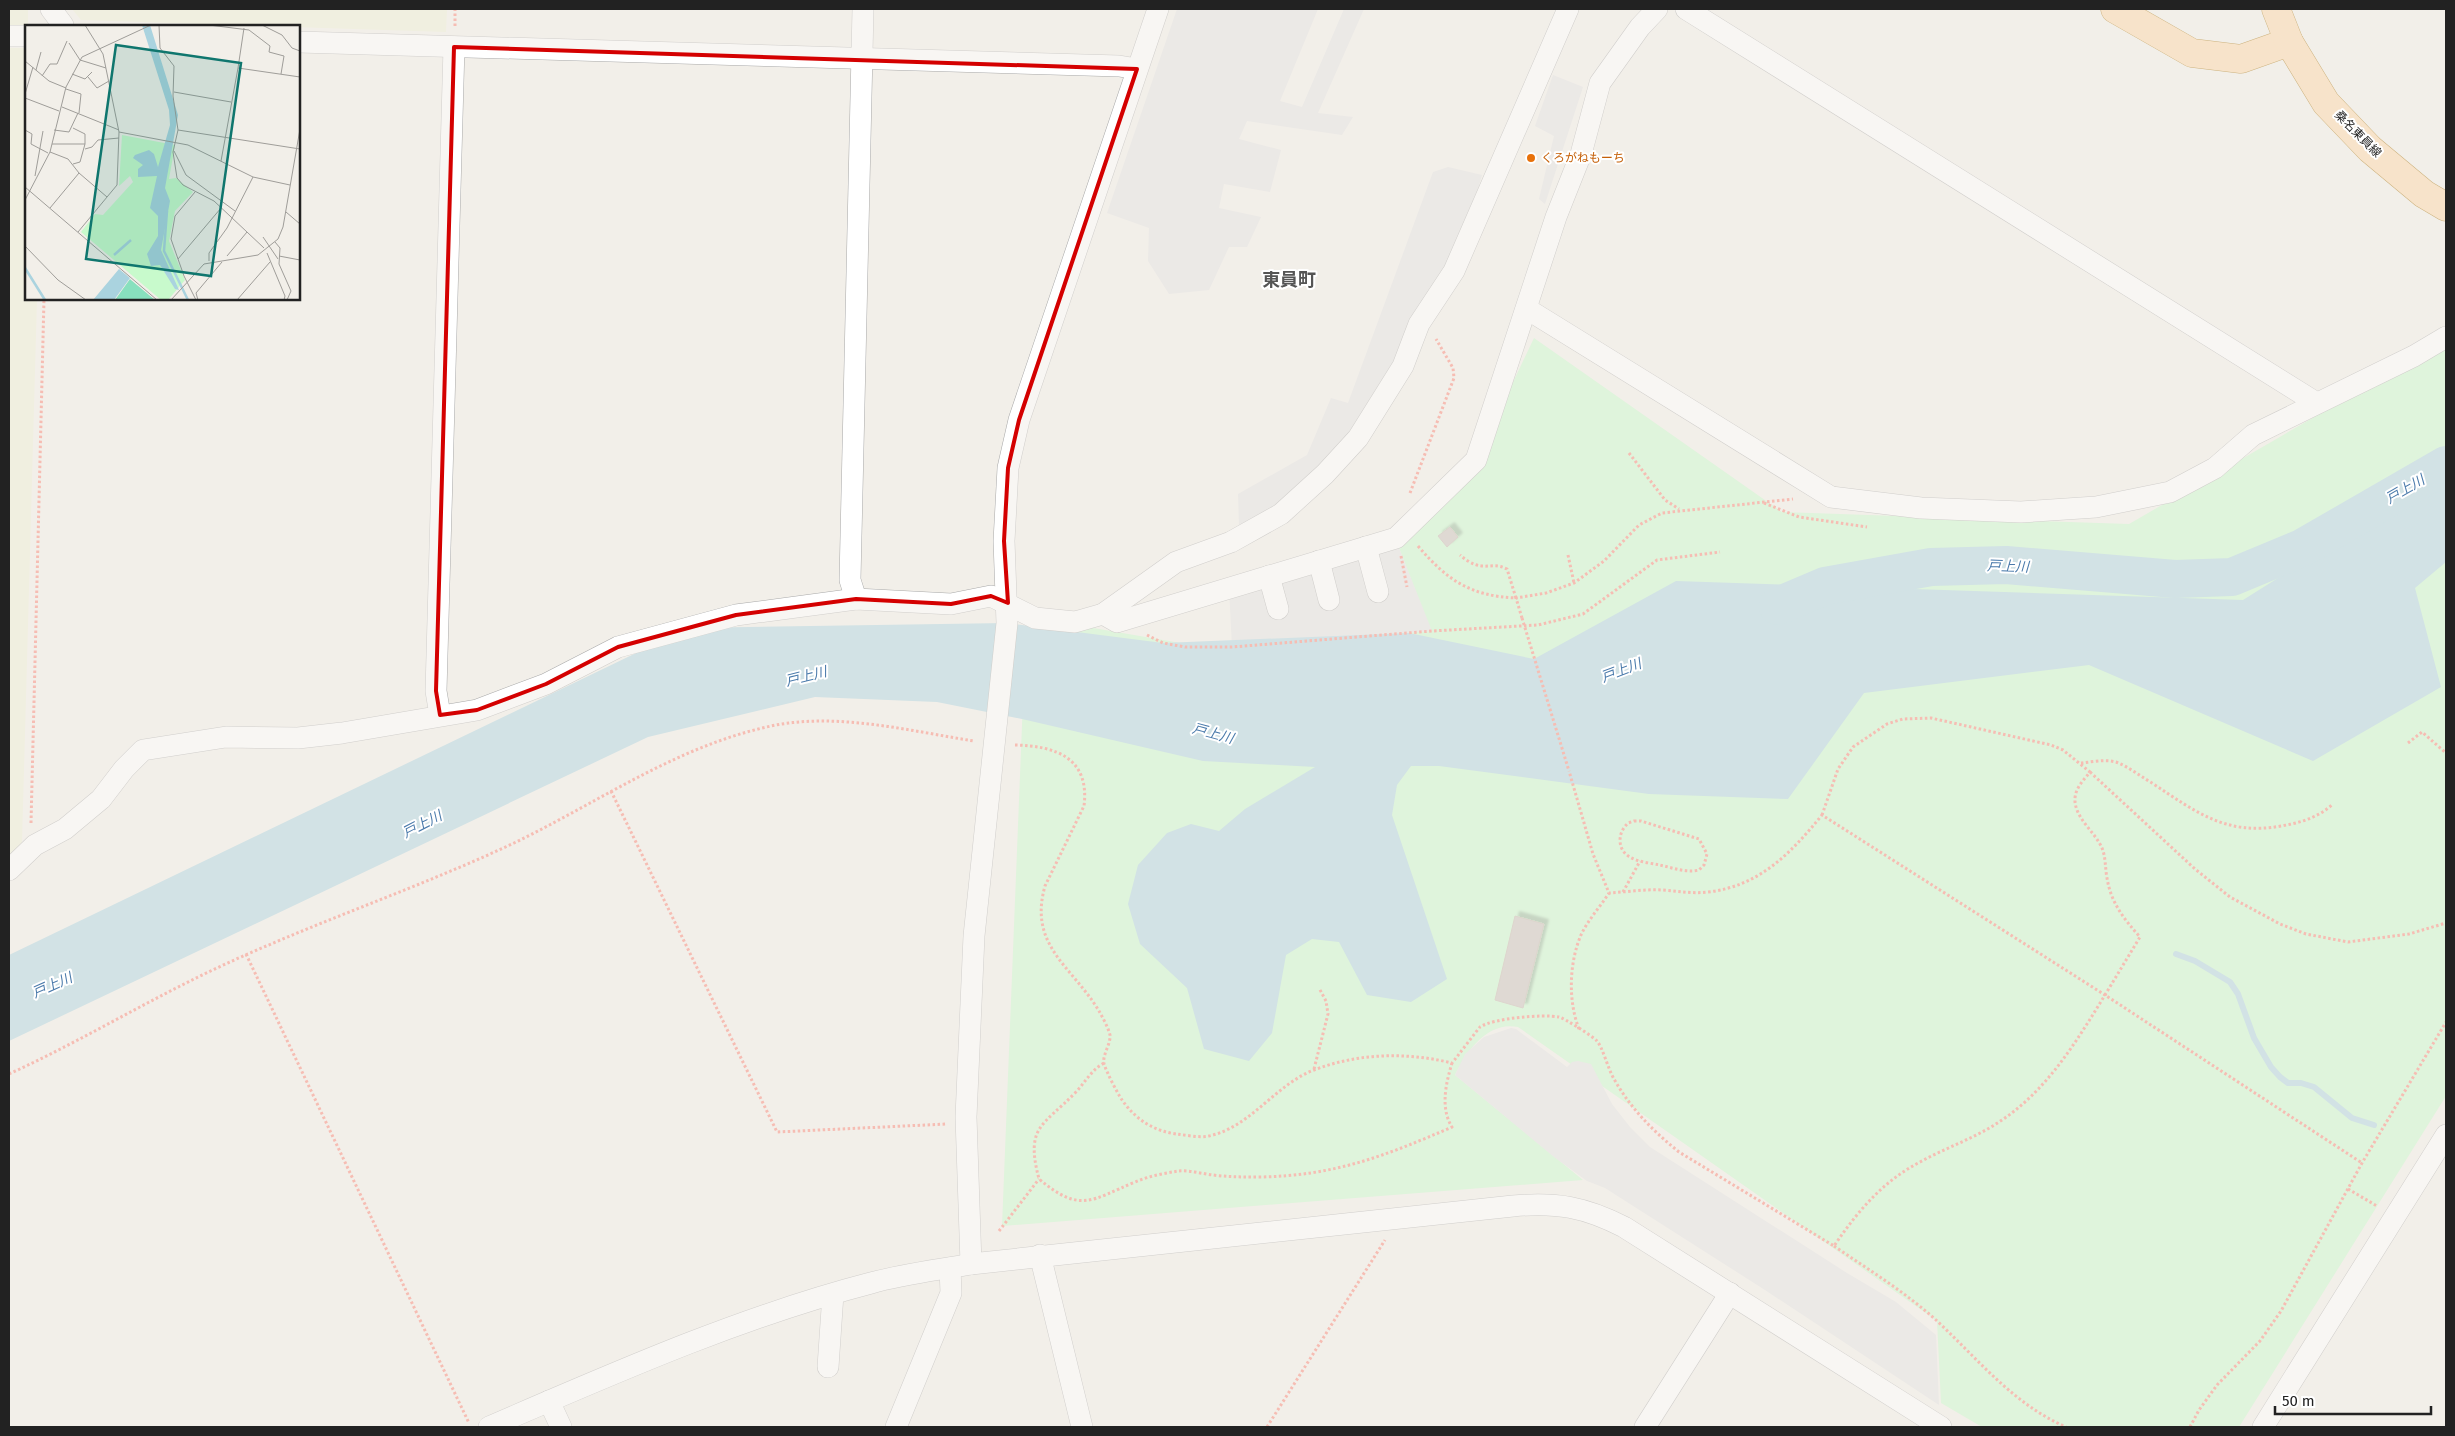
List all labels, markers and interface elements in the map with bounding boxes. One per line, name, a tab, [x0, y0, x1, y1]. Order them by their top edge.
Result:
inset map	[25, 25, 300, 300]
street label: 桑名東員線	[2332, 108, 2384, 160]
place label: くろがねもーち	[1541, 151, 1625, 165]
marker: くろがねもーち	[1525, 152, 1537, 164]
district label: 東員町	[1262, 269, 1316, 291]
water label: 戸上川	[2383, 471, 2429, 507]
water label: 戸上川	[1987, 557, 2031, 576]
water label: 戸上川	[1599, 654, 1646, 686]
water label: 戸上川	[784, 663, 830, 690]
water label: 戸上川	[1190, 720, 1237, 748]
water label: 戸上川	[400, 806, 447, 842]
water label: 戸上川	[30, 968, 77, 1002]
scale bar	[2275, 1384, 2431, 1416]
text: 50 m	[2282, 1392, 2315, 1410]

